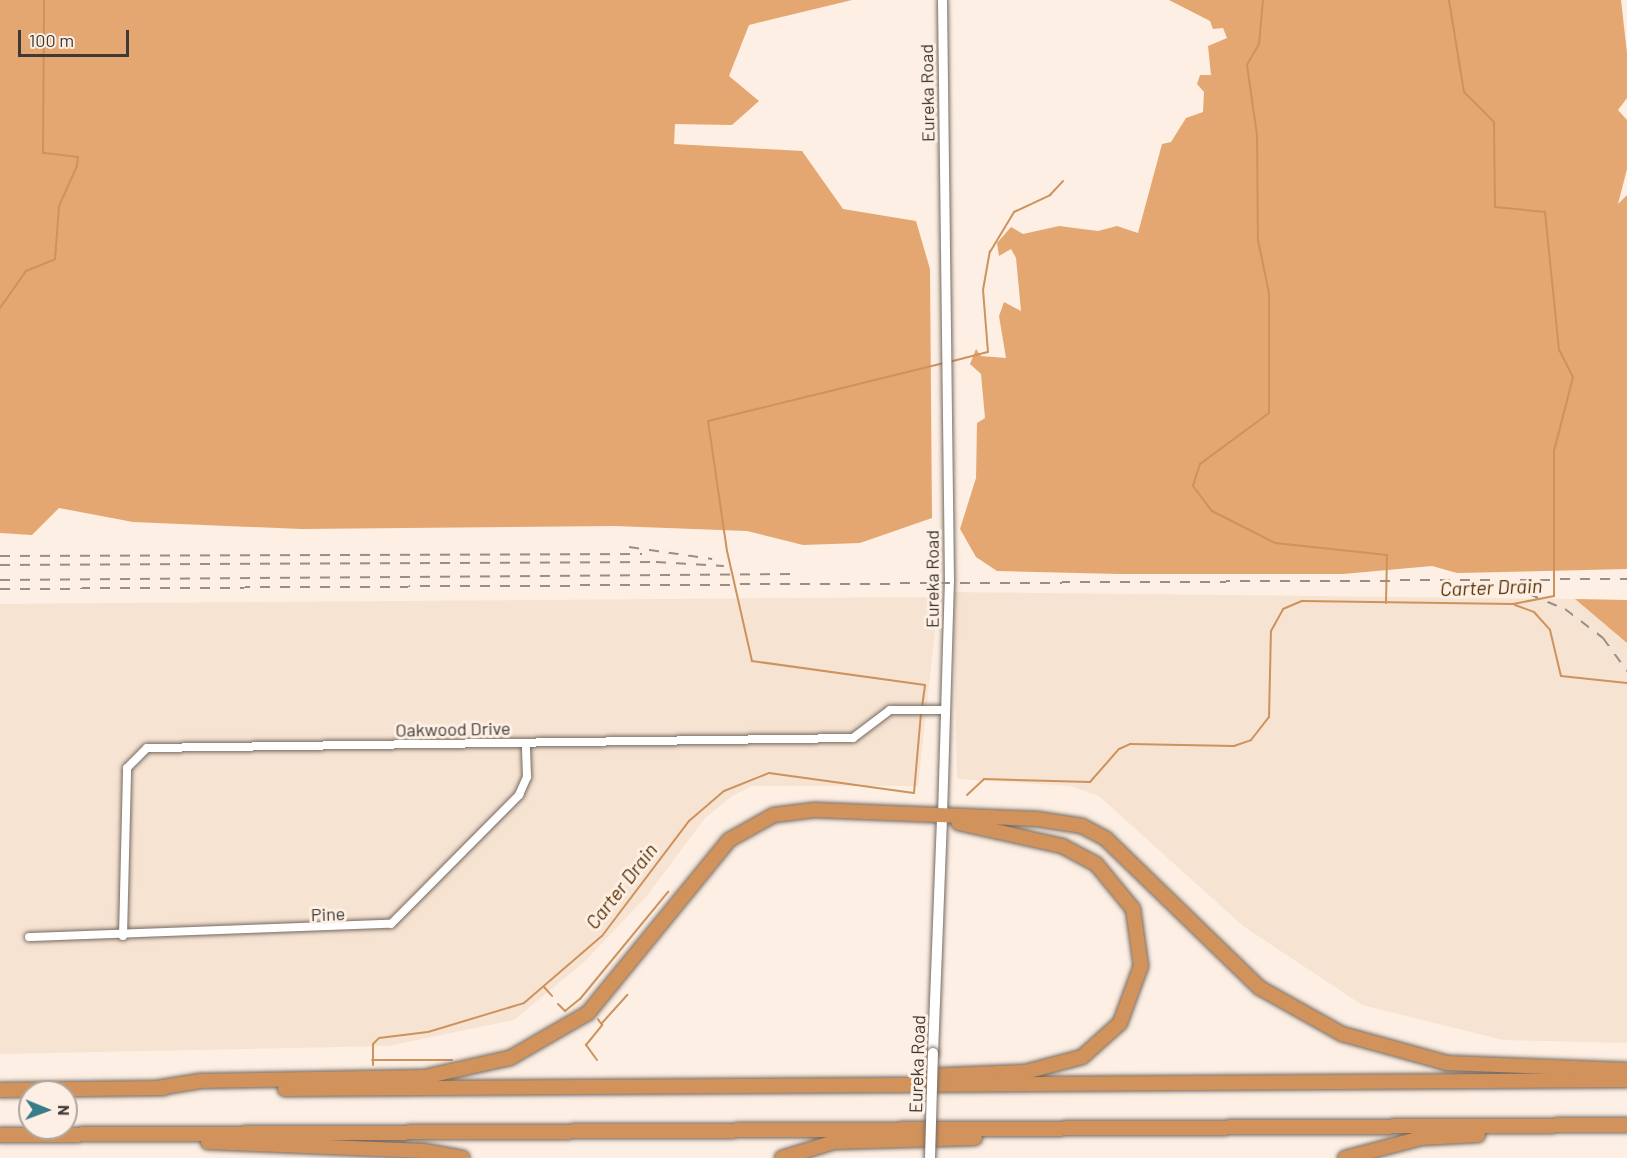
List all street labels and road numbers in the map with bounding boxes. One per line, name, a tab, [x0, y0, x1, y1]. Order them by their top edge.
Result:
street label: Eureka Road	[915, 44, 939, 142]
street label: Eureka Road	[921, 530, 943, 628]
street label: Oakwood Drive	[395, 717, 511, 741]
street label: Pine	[310, 903, 346, 925]
street label: Eureka Road	[904, 1015, 930, 1113]

